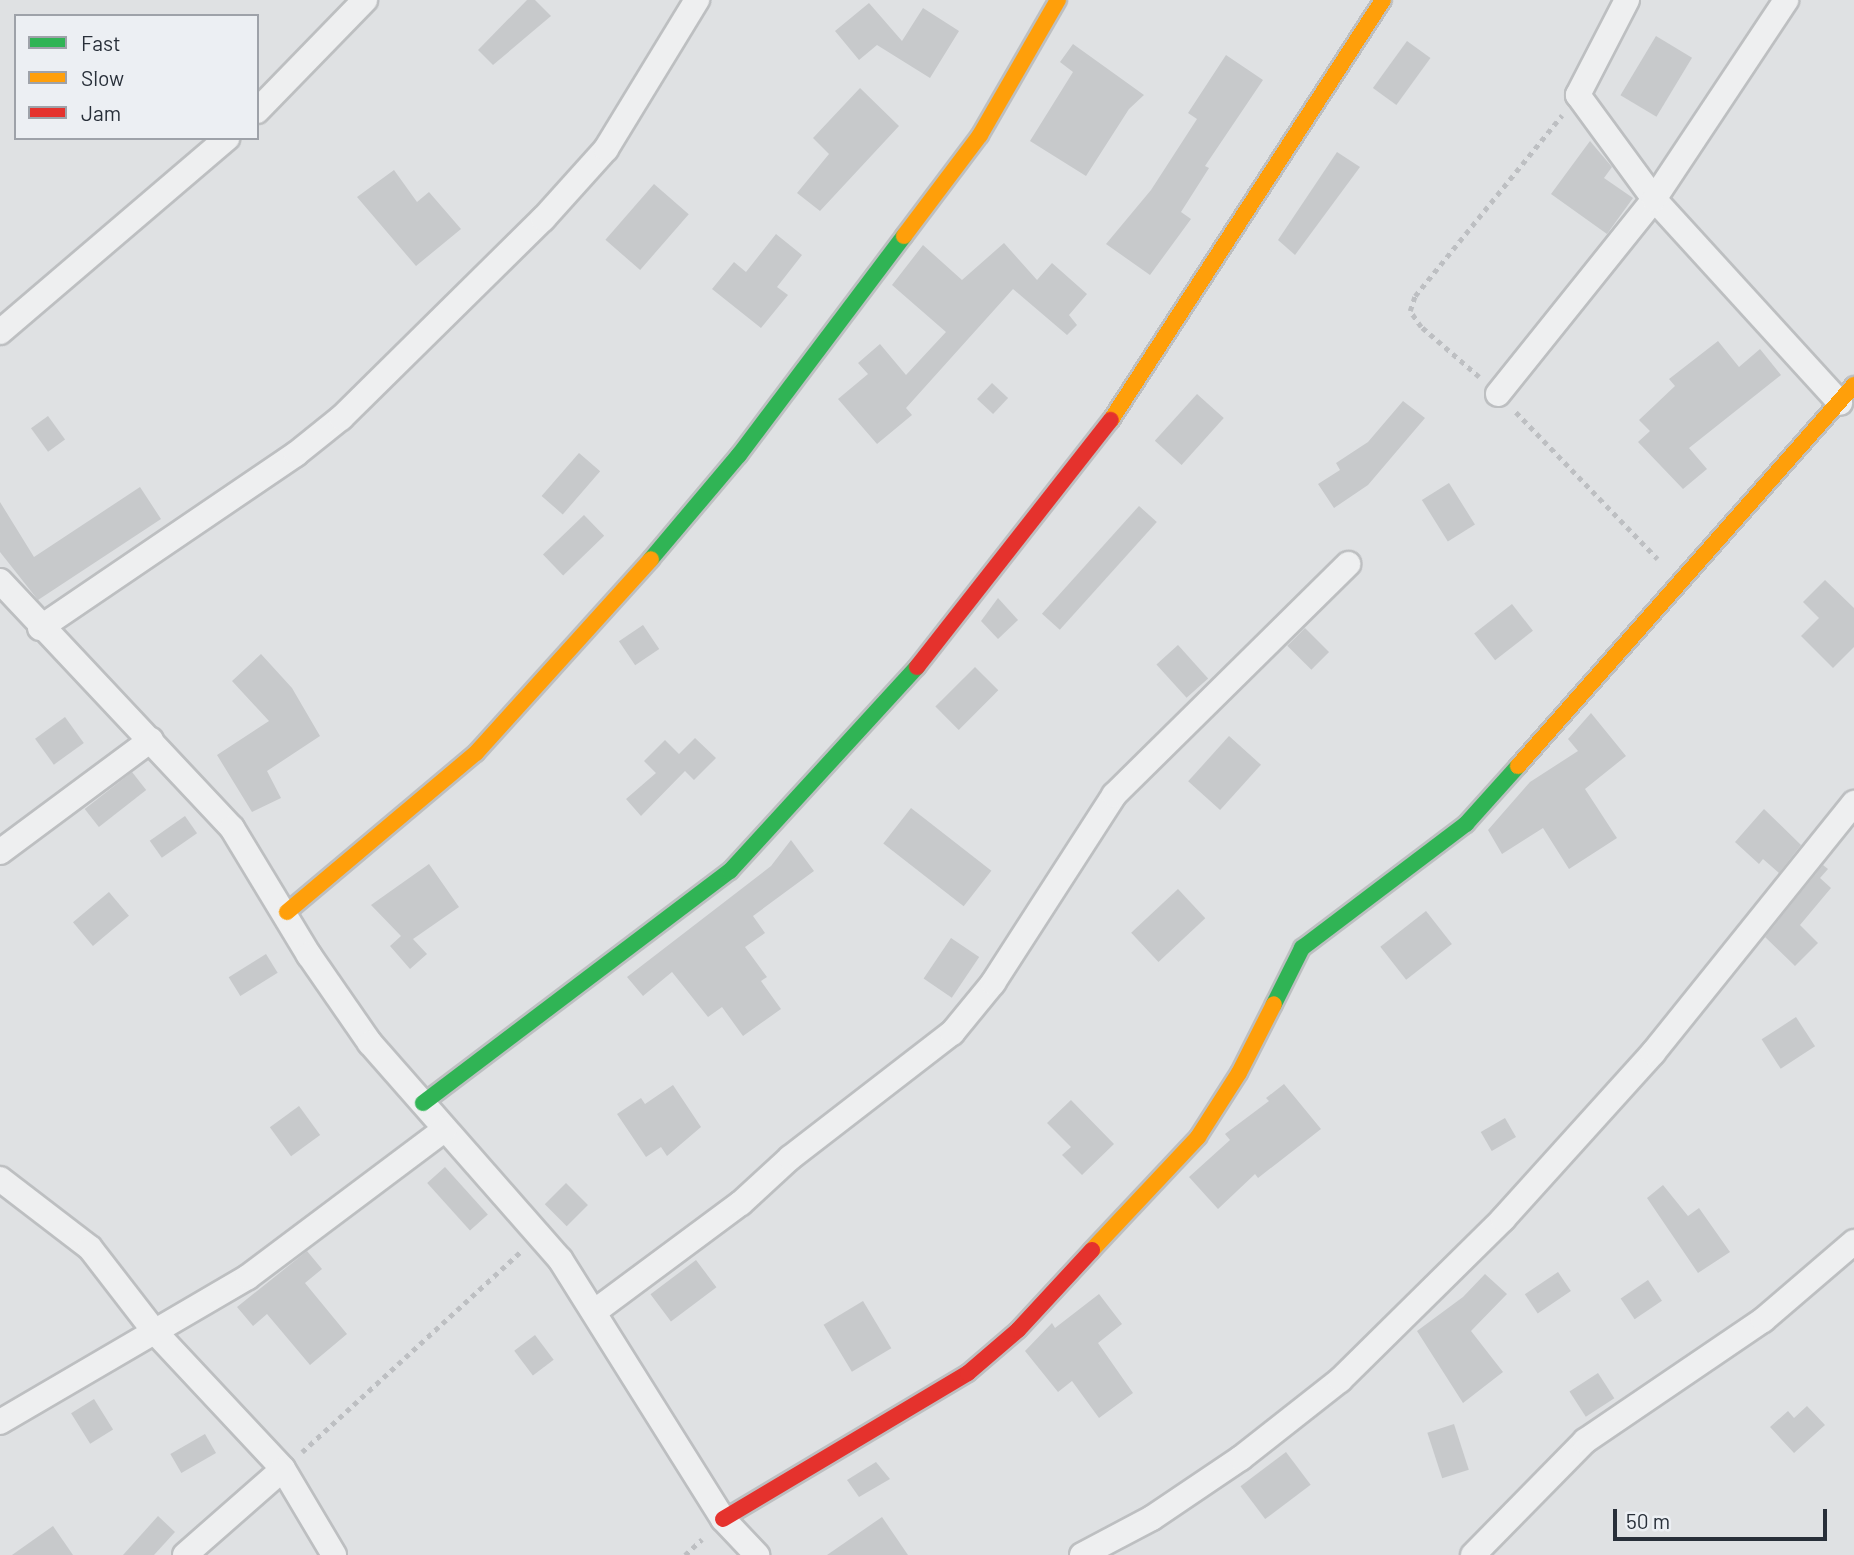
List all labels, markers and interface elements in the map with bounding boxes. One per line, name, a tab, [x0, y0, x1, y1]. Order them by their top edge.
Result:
legend	[14, 14, 259, 140]
text: Fast	[81, 30, 121, 55]
text: Slow	[81, 65, 124, 90]
text: Jam	[81, 100, 121, 125]
scale bar	[1616, 1496, 1829, 1540]
text: 50 m	[1626, 1508, 1670, 1533]

